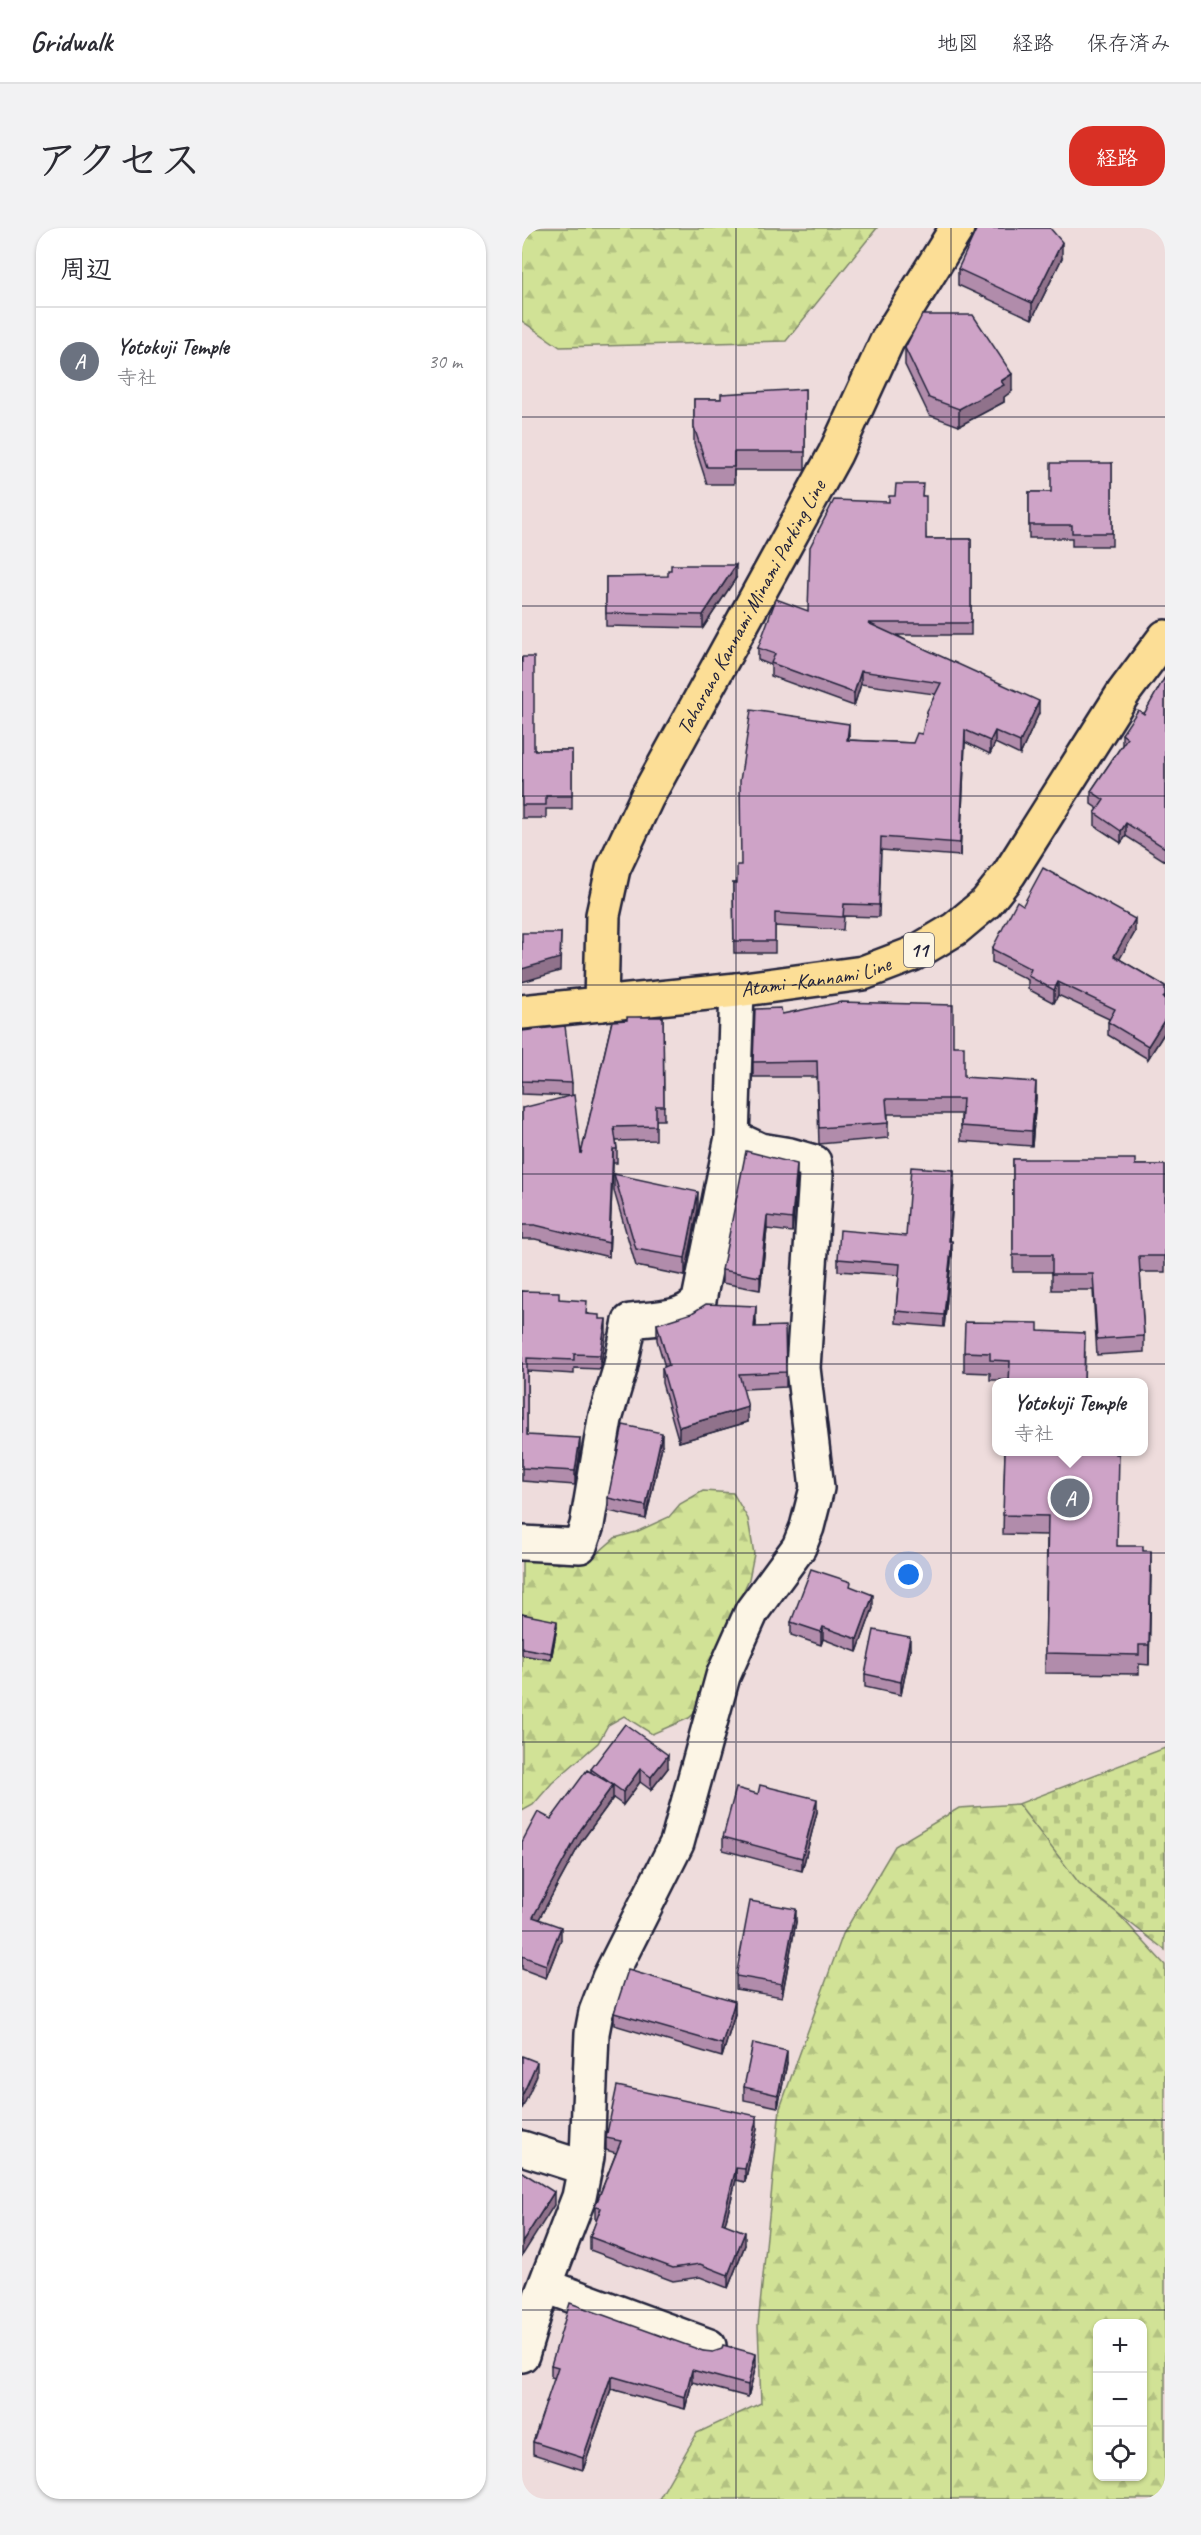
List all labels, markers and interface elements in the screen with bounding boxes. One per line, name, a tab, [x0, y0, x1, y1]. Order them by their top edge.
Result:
text: Gridwalk	[30, 24, 112, 59]
text: 地図	[937, 30, 979, 56]
text: 経路	[1012, 30, 1054, 56]
text: 保存済み	[1087, 30, 1171, 56]
button: 経路	[1069, 126, 1165, 186]
text: アクセス	[36, 134, 201, 187]
text: 周辺	[60, 253, 112, 286]
text: Yotokuji Temple	[117, 333, 229, 361]
text: A	[74, 349, 85, 374]
text: 30 m	[428, 349, 462, 374]
text: 寺社	[117, 365, 157, 390]
street label: Taharano Kannami Minami Parking Line	[671, 474, 832, 739]
road number: 11	[904, 933, 934, 967]
street label: Atami -Kannami Line	[739, 950, 895, 1002]
popup	[992, 1378, 1148, 1456]
text: Yotokuji Temple	[1014, 1389, 1126, 1417]
text: 寺社	[1014, 1421, 1054, 1446]
pin: A	[1050, 1476, 1090, 1520]
your location	[894, 1560, 923, 1589]
map controls	[1093, 2319, 1147, 2481]
button: +	[1093, 2319, 1147, 2373]
button: −	[1093, 2373, 1147, 2427]
button: locate	[1093, 2427, 1147, 2481]

